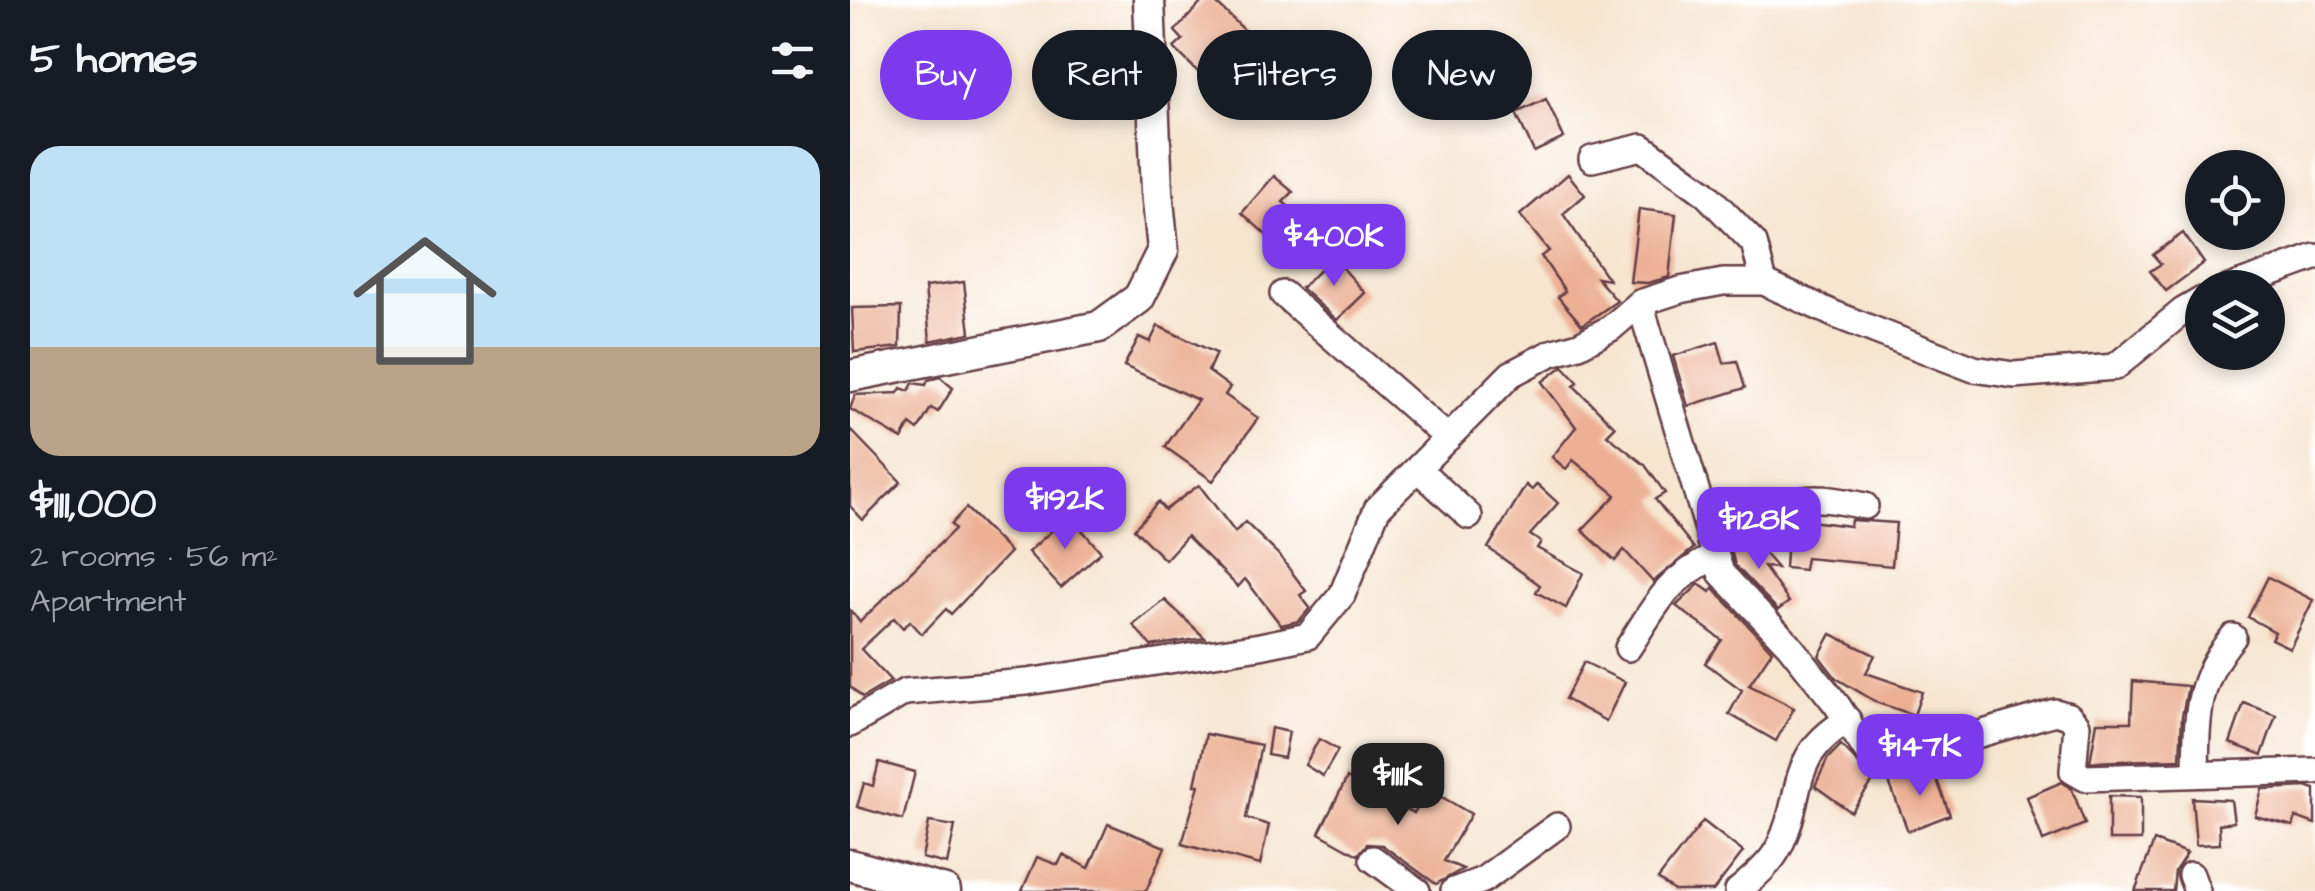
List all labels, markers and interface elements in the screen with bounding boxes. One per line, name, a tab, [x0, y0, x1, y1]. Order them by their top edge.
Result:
chip: Buy	[880, 30, 1012, 120]
chip: Rent	[1032, 30, 1177, 120]
chip: Filters	[1197, 30, 1372, 120]
chip: New	[1392, 30, 1532, 120]
text: 5 homes	[30, 31, 197, 89]
icon: filters	[765, 33, 820, 88]
map controls	[2185, 150, 2285, 370]
button: locate	[2185, 150, 2285, 250]
pin: $400K	[1264, 204, 1404, 289]
icon: home	[335, 211, 515, 391]
text: $400K	[1284, 214, 1384, 259]
button: layers	[2185, 270, 2285, 370]
pin: $192K	[995, 467, 1135, 552]
text: $111,000	[30, 476, 156, 534]
text: $192K	[1026, 477, 1104, 522]
pin: $128K	[1689, 487, 1829, 572]
text: $128K	[1719, 497, 1799, 542]
text: 2 rooms · 56 m²	[30, 534, 278, 579]
text: Apartment	[30, 579, 186, 624]
pin: $147K	[1850, 714, 1990, 799]
text: $147K	[1879, 724, 1961, 769]
pin: $111K	[1328, 743, 1468, 828]
text: $111K	[1373, 753, 1423, 798]

